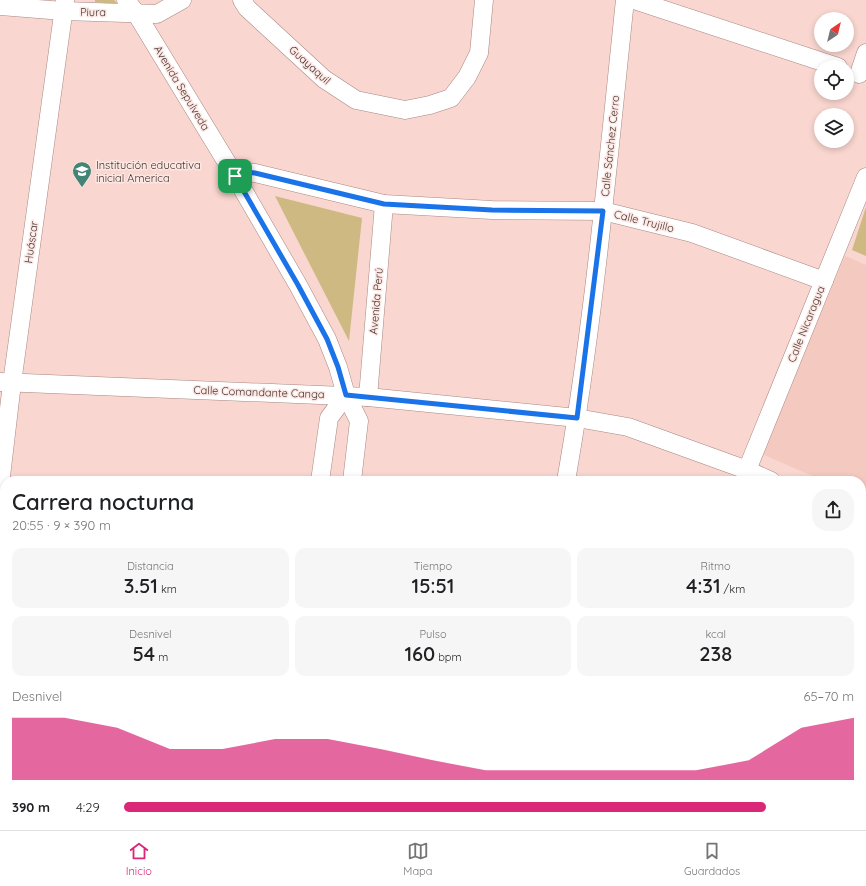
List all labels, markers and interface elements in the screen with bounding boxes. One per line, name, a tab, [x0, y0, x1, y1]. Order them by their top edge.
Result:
street label: Piura	[80, 5, 106, 19]
north arrow	[814, 12, 854, 52]
map controls	[814, 12, 854, 148]
street label: Avenida Sepulveda	[151, 43, 213, 133]
street label: Guayaquil	[286, 43, 334, 87]
button: locate	[814, 60, 854, 100]
street label: Calle Sánchez Cerro	[598, 94, 622, 197]
button: layers	[814, 108, 854, 148]
place label: Institución educativa inicial America	[96, 158, 201, 185]
pin	[218, 159, 252, 193]
school or university icon: Institución educativa inicial America	[71, 160, 93, 188]
icon: arrive	[224, 165, 246, 187]
street label: Calle Trujillo	[613, 207, 676, 235]
street label: Huáscar	[21, 219, 41, 264]
street label: Avenida Perú	[366, 267, 386, 335]
street label: Calle Nicaragua	[784, 284, 828, 364]
street label: Calle Comandante Canga	[193, 383, 325, 401]
text: Carrera nocturna	[12, 488, 194, 516]
button: share	[812, 489, 854, 531]
text: 20:55 · 9 × 390 m	[12, 517, 111, 533]
text: Distancia	[127, 559, 174, 573]
text: Tiempo	[414, 559, 452, 573]
text: Ritmo	[701, 559, 731, 573]
text: 3.51	[124, 573, 158, 598]
text: 15:51	[412, 573, 454, 598]
text: 4:31	[686, 573, 721, 598]
text: km	[158, 582, 177, 596]
text: /km	[721, 582, 745, 596]
text: Desnivel	[129, 627, 172, 641]
text: Pulso	[419, 627, 447, 641]
text: kcal	[705, 627, 726, 641]
text: 54	[132, 641, 155, 666]
text: 160	[404, 641, 435, 666]
text: 238	[699, 641, 732, 666]
text: m	[155, 650, 168, 664]
text: bpm	[435, 650, 462, 664]
text: Desnivel	[12, 688, 62, 704]
text: 65–70 m	[803, 688, 854, 704]
text: 390 m	[12, 799, 50, 815]
text: 4:29	[76, 799, 100, 815]
tab: Inicio	[126, 840, 152, 878]
tab: Mapa	[403, 840, 432, 878]
tab: Guardados	[684, 840, 740, 878]

